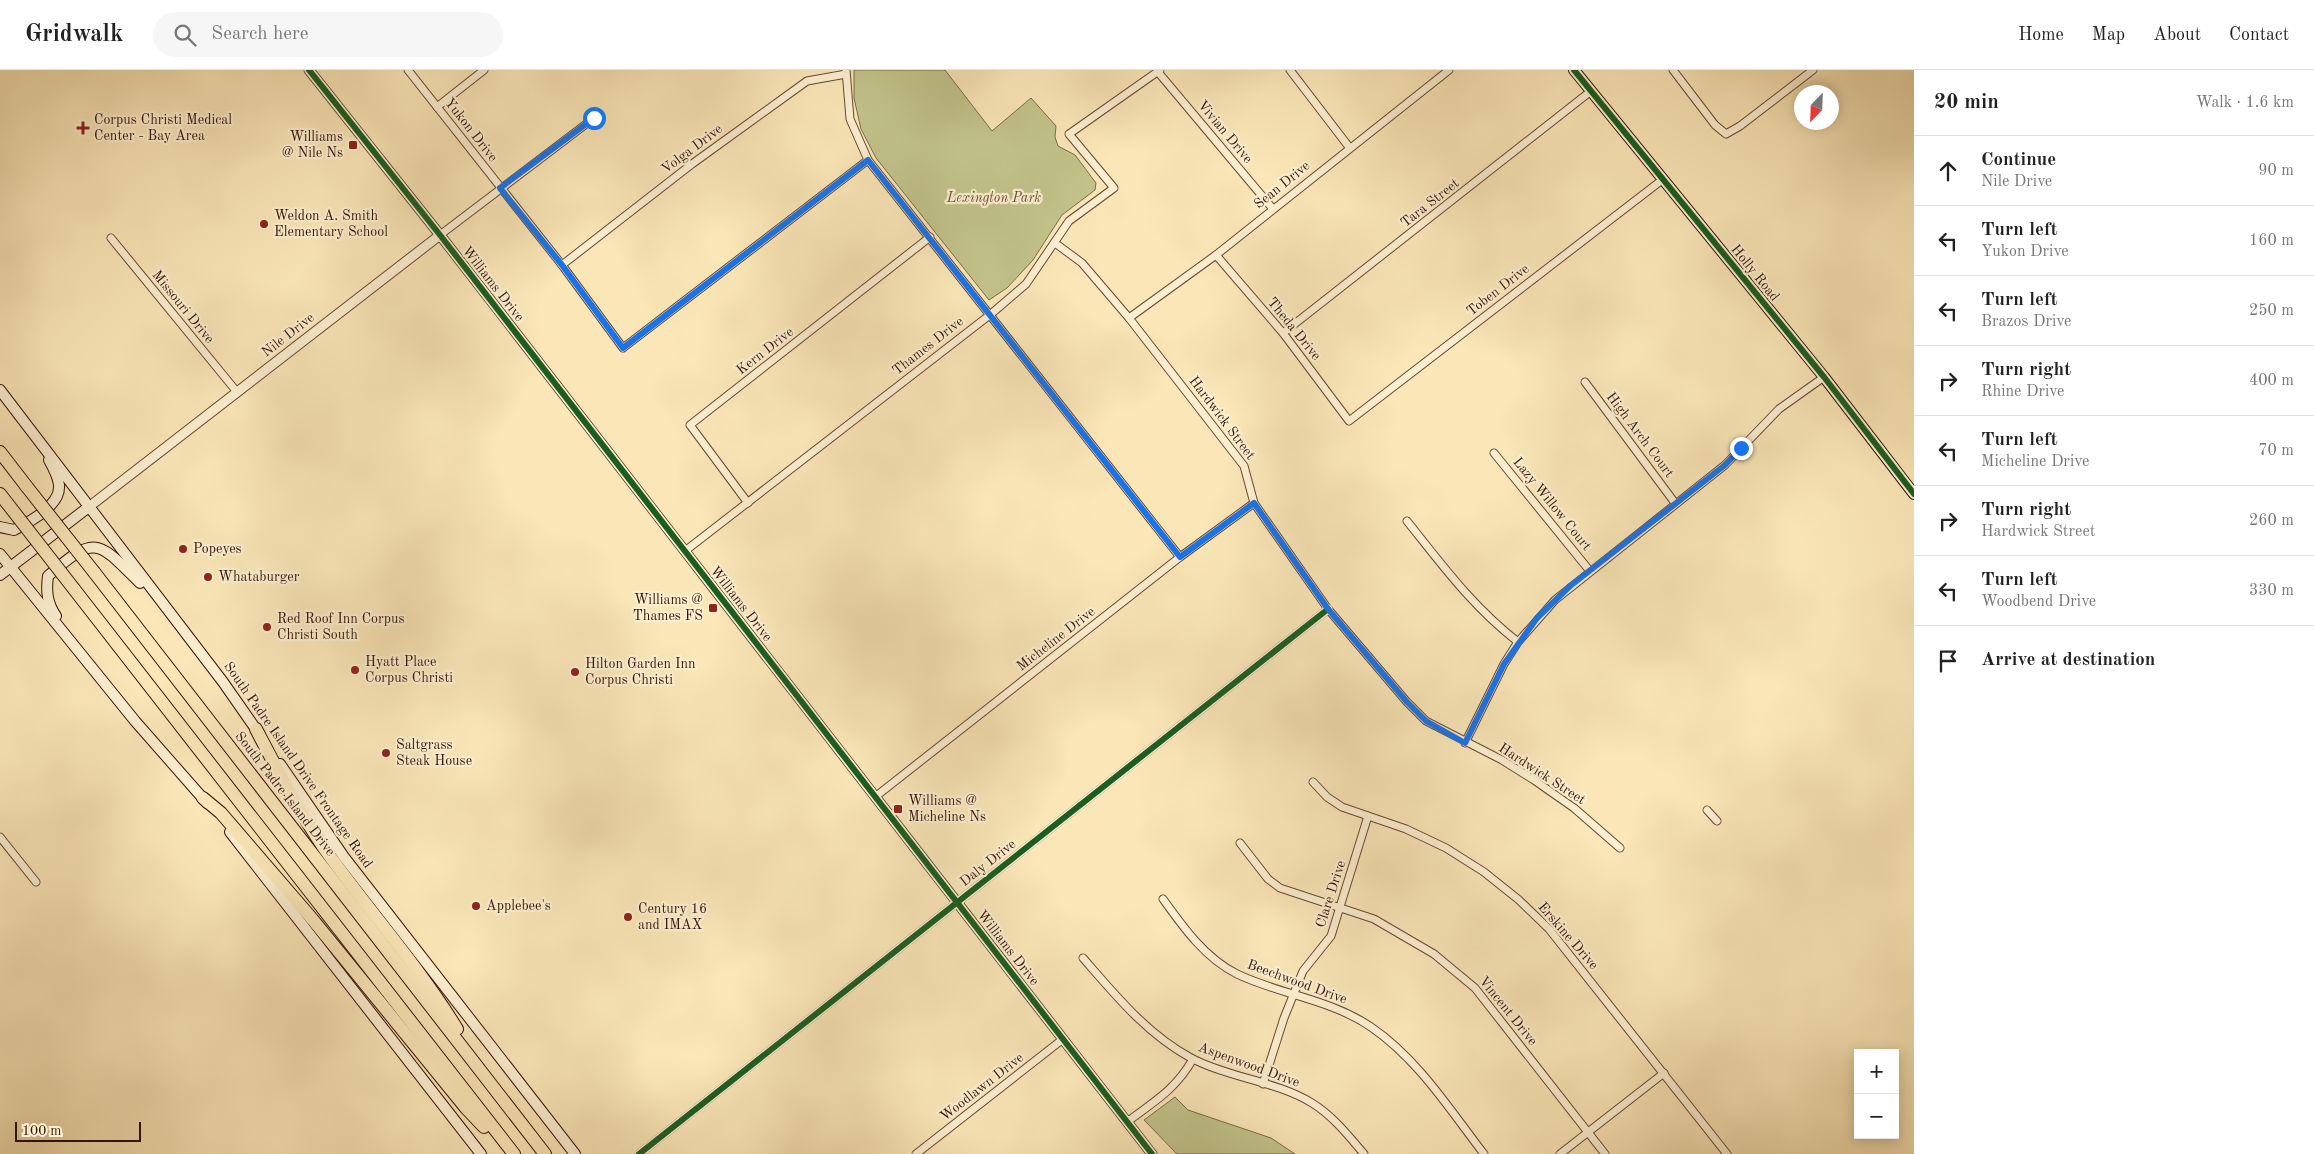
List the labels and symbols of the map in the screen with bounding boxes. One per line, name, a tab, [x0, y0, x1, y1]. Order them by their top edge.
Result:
north arrow	[1794, 85, 1839, 130]
street label: Yukon Drive	[442, 96, 500, 164]
street label: Vivian Drive	[1195, 98, 1255, 166]
route start	[583, 107, 606, 130]
place label: Corpus Christi Medical Center - Bay Area	[94, 113, 232, 143]
marker: Corpus Christi Medical Center - Bay Area	[76, 121, 90, 135]
street label: Volga Drive	[659, 122, 725, 176]
place label: Williams @ Nile Ns	[282, 130, 343, 160]
marker: Williams @ Nile Ns	[347, 139, 359, 151]
street label: Sean Drive	[1251, 158, 1313, 212]
street label: Tara Street	[1398, 176, 1462, 230]
park label: Lexington Park	[946, 191, 1041, 206]
place label: Weldon A. Smith Elementary School	[274, 209, 388, 239]
marker: Weldon A. Smith Elementary School	[258, 218, 270, 230]
street label: Holly Road	[1728, 242, 1782, 304]
street label: Williams Drive	[459, 244, 527, 324]
street label: Toben Drive	[1464, 261, 1532, 319]
street label: Missouri Drive	[150, 268, 216, 346]
street label: Theda Drive	[1265, 295, 1323, 363]
street label: Nile Drive	[259, 310, 317, 360]
street label: Thames Drive	[890, 314, 966, 378]
street label: Kern Drive	[734, 325, 796, 377]
street label: Hardwick Street	[1186, 374, 1258, 462]
street label: High Arch Court	[1604, 390, 1676, 480]
route end	[1730, 437, 1753, 460]
street label: Lazy Willow Court	[1510, 455, 1594, 553]
place label: Popeyes	[193, 542, 242, 556]
marker: Popeyes	[177, 543, 189, 555]
street label: Williams Drive	[707, 564, 775, 644]
place label: Whataburger	[218, 570, 300, 584]
marker: Whataburger	[202, 571, 214, 583]
place label: Williams @ Thames FS	[633, 593, 703, 623]
marker: Williams @ Thames FS	[707, 602, 719, 614]
street label: Micheline Drive	[1014, 604, 1098, 674]
place label: Red Roof Inn Corpus Christi South	[277, 612, 405, 642]
marker: Red Roof Inn Corpus Christi South	[261, 621, 273, 633]
place label: Hyatt Place Corpus Christi	[365, 655, 453, 685]
place label: Hilton Garden Inn Corpus Christi	[585, 657, 696, 687]
street label: South Padre Island Drive Frontage Road	[220, 659, 376, 871]
marker: Hyatt Place Corpus Christi	[349, 664, 361, 676]
marker: Hilton Garden Inn Corpus Christi	[569, 666, 581, 678]
street label: South Padre Island Drive	[231, 728, 339, 860]
place label: Saltgrass Steak House	[396, 738, 472, 768]
street label: Hardwick Street	[1496, 741, 1588, 807]
marker: Saltgrass Steak House	[380, 747, 392, 759]
place label: Williams @ Micheline Ns	[908, 794, 986, 824]
marker: Williams @ Micheline Ns	[892, 803, 904, 815]
street label: Daly Drive	[957, 837, 1019, 889]
street label: Clare Drive	[1314, 859, 1348, 929]
place label: Applebee's	[486, 899, 551, 913]
marker: Applebee's	[470, 900, 482, 912]
street label: Erskine Drive	[1535, 900, 1601, 972]
place label: Century 16 and IMAX	[638, 902, 707, 932]
street label: Williams Drive	[974, 908, 1042, 988]
marker: Century 16 and IMAX	[622, 911, 634, 923]
street label: Beechwood Drive	[1245, 957, 1349, 1007]
street label: Vincent Drive	[1476, 974, 1540, 1048]
street label: Aspenwood Drive	[1196, 1040, 1302, 1090]
street label: Woodlawn Drive	[938, 1050, 1026, 1124]
scale bar	[15, 1119, 141, 1142]

